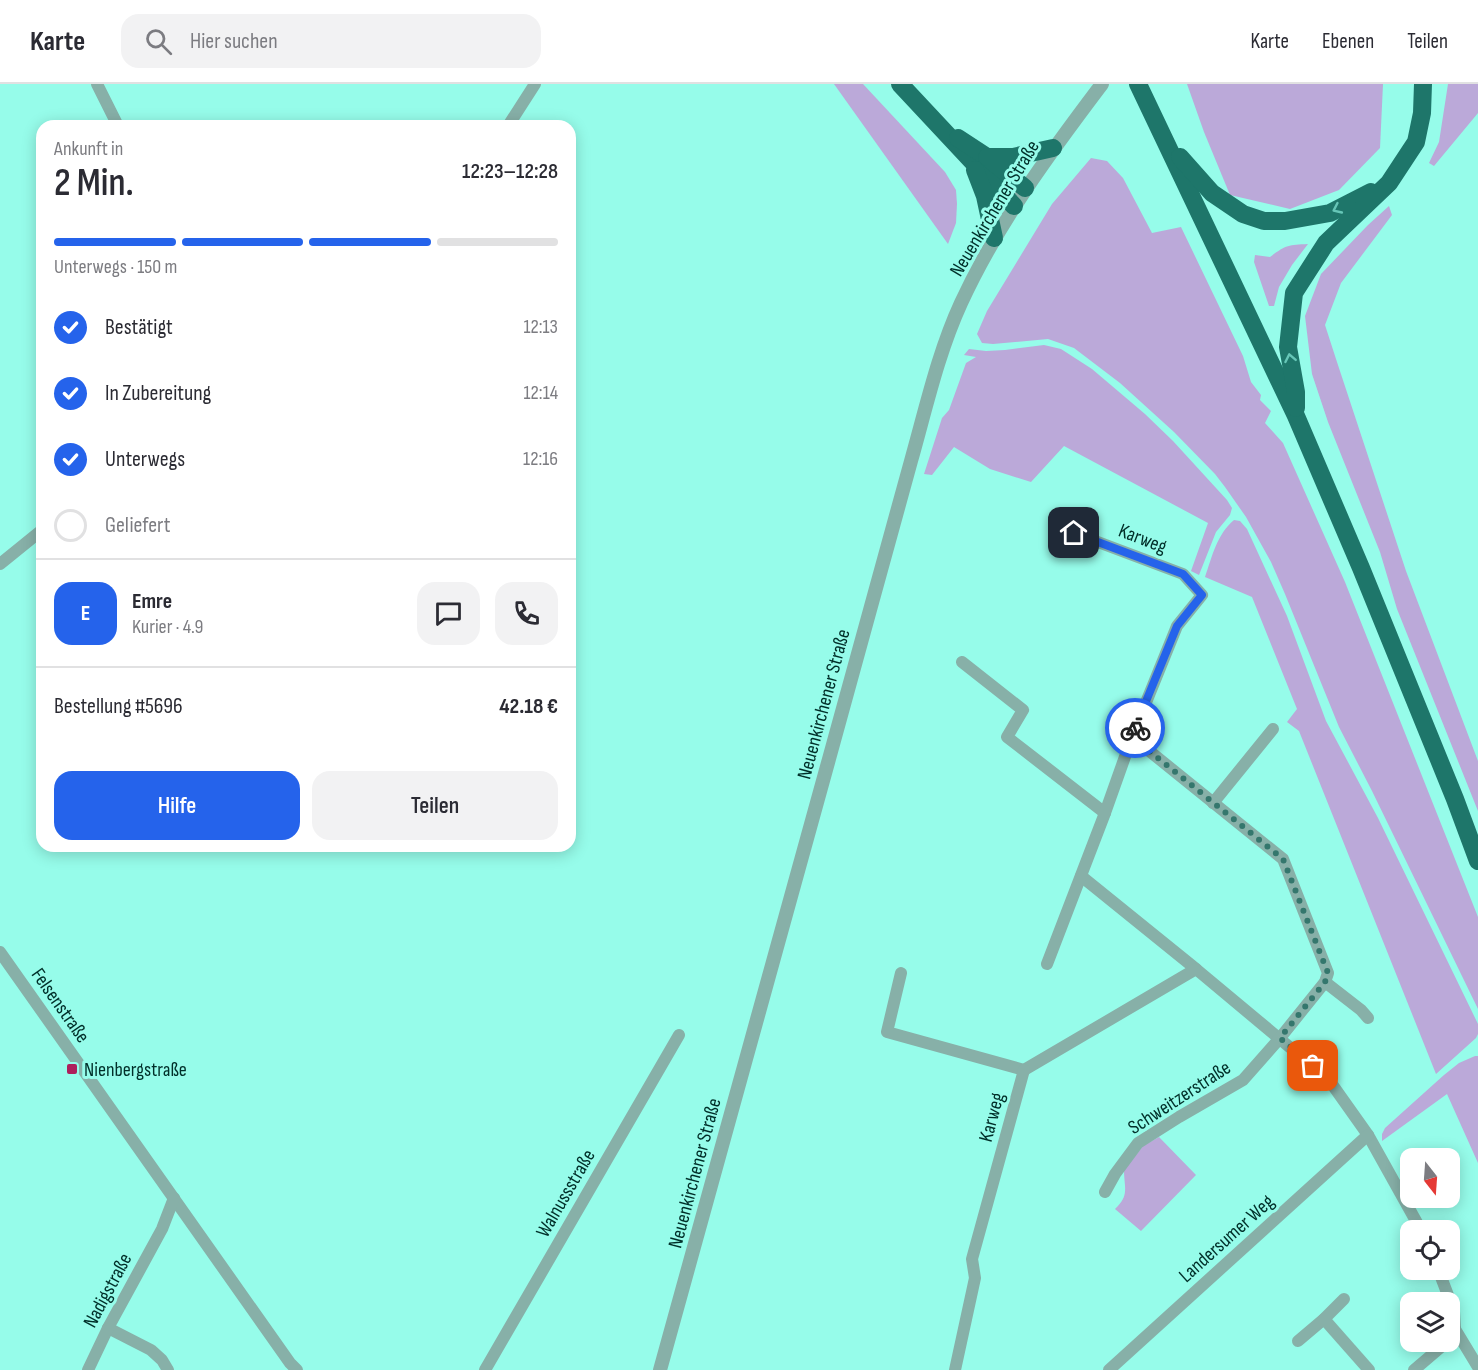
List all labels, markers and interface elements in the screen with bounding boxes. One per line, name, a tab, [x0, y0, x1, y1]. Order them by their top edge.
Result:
search box	[121, 14, 541, 68]
text: Karte	[30, 25, 85, 58]
icon: search	[142, 25, 175, 58]
text: Hier suchen	[190, 28, 278, 55]
text: Karte	[1251, 29, 1289, 54]
text: Ebenen	[1322, 29, 1374, 54]
text: Teilen	[1407, 29, 1448, 54]
street label: Neuenkirchener Straße	[945, 136, 1045, 281]
text: Ankunft in	[54, 137, 123, 161]
text: 12:23–12:28	[462, 158, 558, 185]
text: 2 Min.	[54, 160, 134, 207]
one-way arrow	[1332, 202, 1343, 214]
text: Unterwegs · 150 m	[54, 255, 177, 279]
icon: check	[54, 311, 87, 344]
text: Bestätigt	[105, 314, 173, 341]
text: 12:13	[523, 315, 558, 339]
one-way arrow	[1284, 354, 1297, 364]
icon: check	[54, 377, 87, 410]
text: In Zubereitung	[105, 380, 211, 407]
text: 12:14	[523, 381, 558, 405]
icon: check	[54, 443, 87, 476]
text: Unterwegs	[105, 446, 185, 473]
text: 12:16	[523, 447, 558, 471]
pin	[1048, 507, 1099, 558]
text: Geliefert	[105, 512, 170, 539]
icon: home	[1057, 516, 1090, 549]
street label: Karweg	[1115, 519, 1170, 559]
button: chat	[417, 582, 480, 645]
button: phone	[495, 582, 558, 645]
text: Emre	[132, 588, 172, 615]
text: E	[81, 600, 90, 627]
text: Kurier · 4.9	[132, 615, 203, 639]
street label: Neuenkirchener Straße	[792, 627, 856, 782]
text: Bestellung #5696	[54, 693, 183, 720]
text: 42.18 €	[499, 693, 558, 720]
courier	[1105, 698, 1165, 758]
icon: bike	[1119, 712, 1152, 745]
button: Hilfe	[54, 771, 300, 840]
button: Teilen	[312, 771, 558, 840]
street label: Felsenstraße	[26, 964, 95, 1048]
pin	[1287, 1040, 1338, 1091]
icon: bag	[1296, 1049, 1329, 1082]
street label: Schweitzerstraße	[1124, 1056, 1235, 1140]
place label: Nienbergstraße	[84, 1058, 187, 1082]
marker: Nienbergstraße	[65, 1062, 79, 1076]
street label: Karweg	[974, 1090, 1010, 1144]
street label: Neuenkirchener Straße	[663, 1096, 727, 1251]
street label: Walnussstraße	[531, 1145, 601, 1242]
north arrow	[1400, 1148, 1460, 1208]
map controls	[1400, 1148, 1460, 1352]
street label: Landersumer Weg	[1174, 1190, 1279, 1288]
button: locate	[1400, 1220, 1460, 1280]
street label: Nadigstraße	[78, 1249, 137, 1332]
button: layers	[1400, 1292, 1460, 1352]

